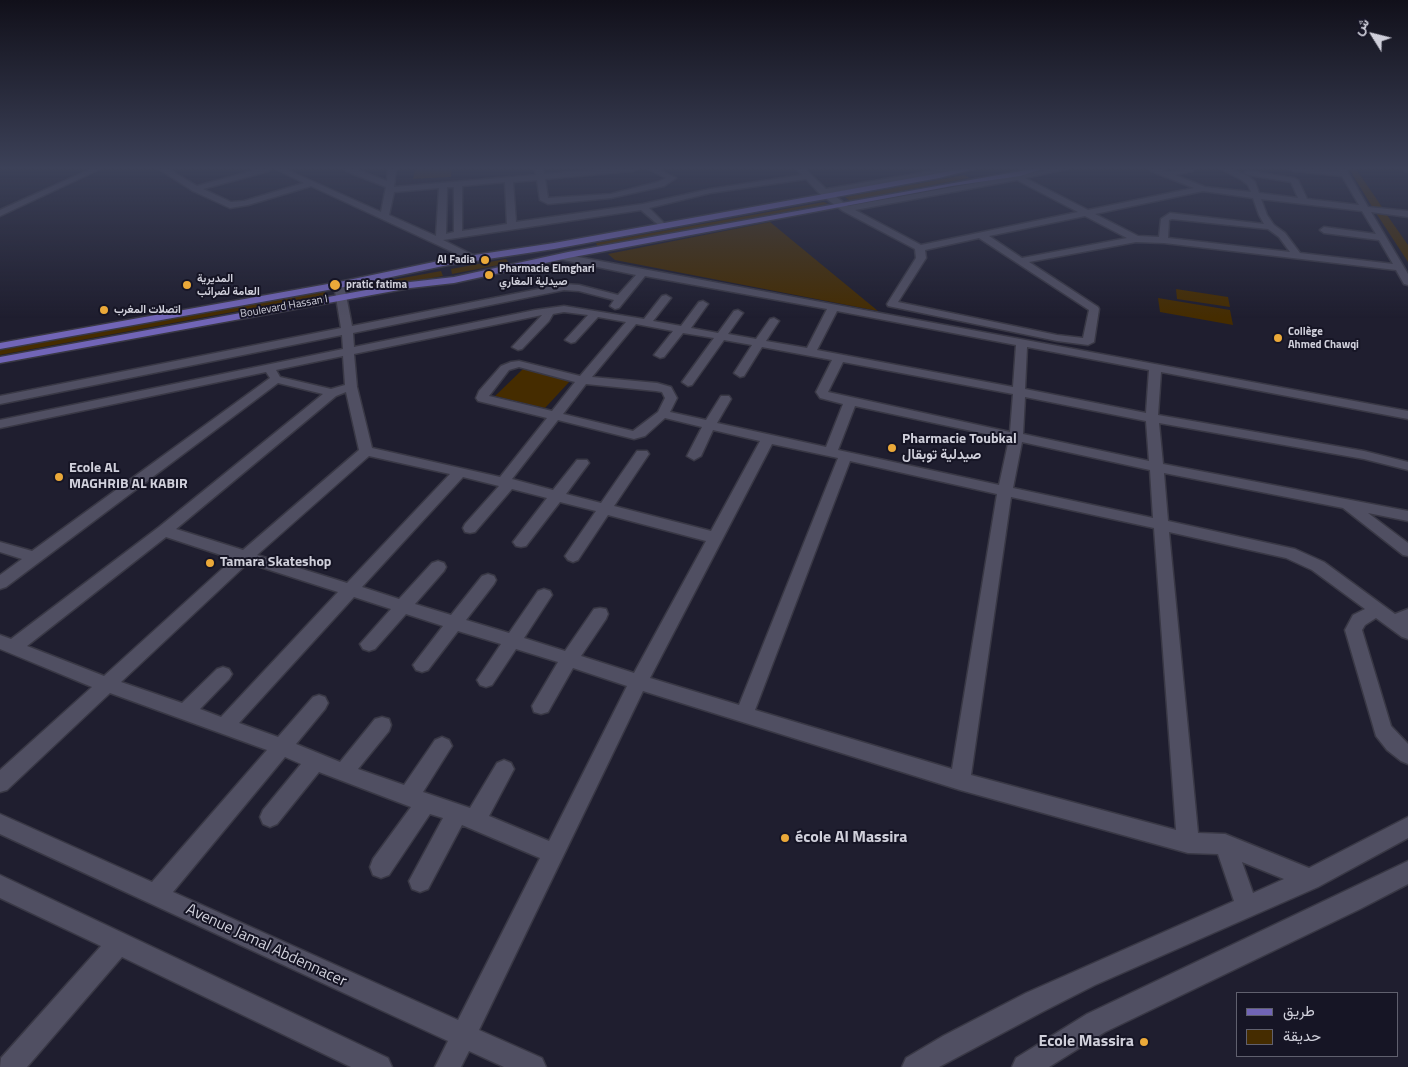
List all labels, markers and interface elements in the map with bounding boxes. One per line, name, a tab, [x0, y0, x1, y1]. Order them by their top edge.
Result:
north arrow	[1348, 10, 1398, 60]
text: ش	[1347, 13, 1374, 39]
place label: Al Fadia	[437, 253, 475, 267]
marker: Al Fadia	[479, 254, 491, 266]
place label: Pharmacie Elmghari صيدلية المغاري	[499, 262, 595, 288]
marker: Pharmacie Elmghari صيدلية المغاري	[483, 269, 495, 281]
place label: المديرية العامة لضرائب	[197, 272, 260, 298]
marker: pratic fatima	[328, 278, 342, 292]
place label: pratic fatima	[346, 278, 407, 292]
marker: المديرية العامة لضرائب	[181, 279, 193, 291]
street label: Boulevard Hassan I	[239, 293, 329, 321]
place label: اتصلات المغرب	[114, 303, 181, 317]
marker: اتصلات المغرب	[98, 304, 110, 316]
place label: Collège Ahmed Chawqi	[1288, 325, 1359, 351]
marker: Collège Ahmed Chawqi	[1272, 332, 1284, 344]
place label: Pharmacie Toubkal صيدلية توبقال	[902, 432, 1017, 464]
marker: Pharmacie Toubkal صيدلية توبقال	[886, 442, 898, 454]
place label: Ecole AL MAGHRIB AL KABIR	[69, 461, 188, 494]
marker: Ecole AL MAGHRIB AL KABIR	[53, 471, 65, 483]
place label: Tamara Skateshop	[220, 555, 331, 571]
marker: Tamara Skateshop	[204, 557, 216, 569]
place label: école Al Massira	[795, 828, 907, 848]
marker: école Al Massira	[779, 832, 791, 844]
street label: Avenue Jamal Abdennacer	[183, 900, 349, 992]
legend	[1236, 992, 1398, 1057]
text: طريق	[1283, 999, 1315, 1022]
text: حديقة	[1283, 1024, 1321, 1047]
place label: Ecole Massira	[1038, 1032, 1134, 1052]
marker: Ecole Massira	[1138, 1036, 1150, 1048]

